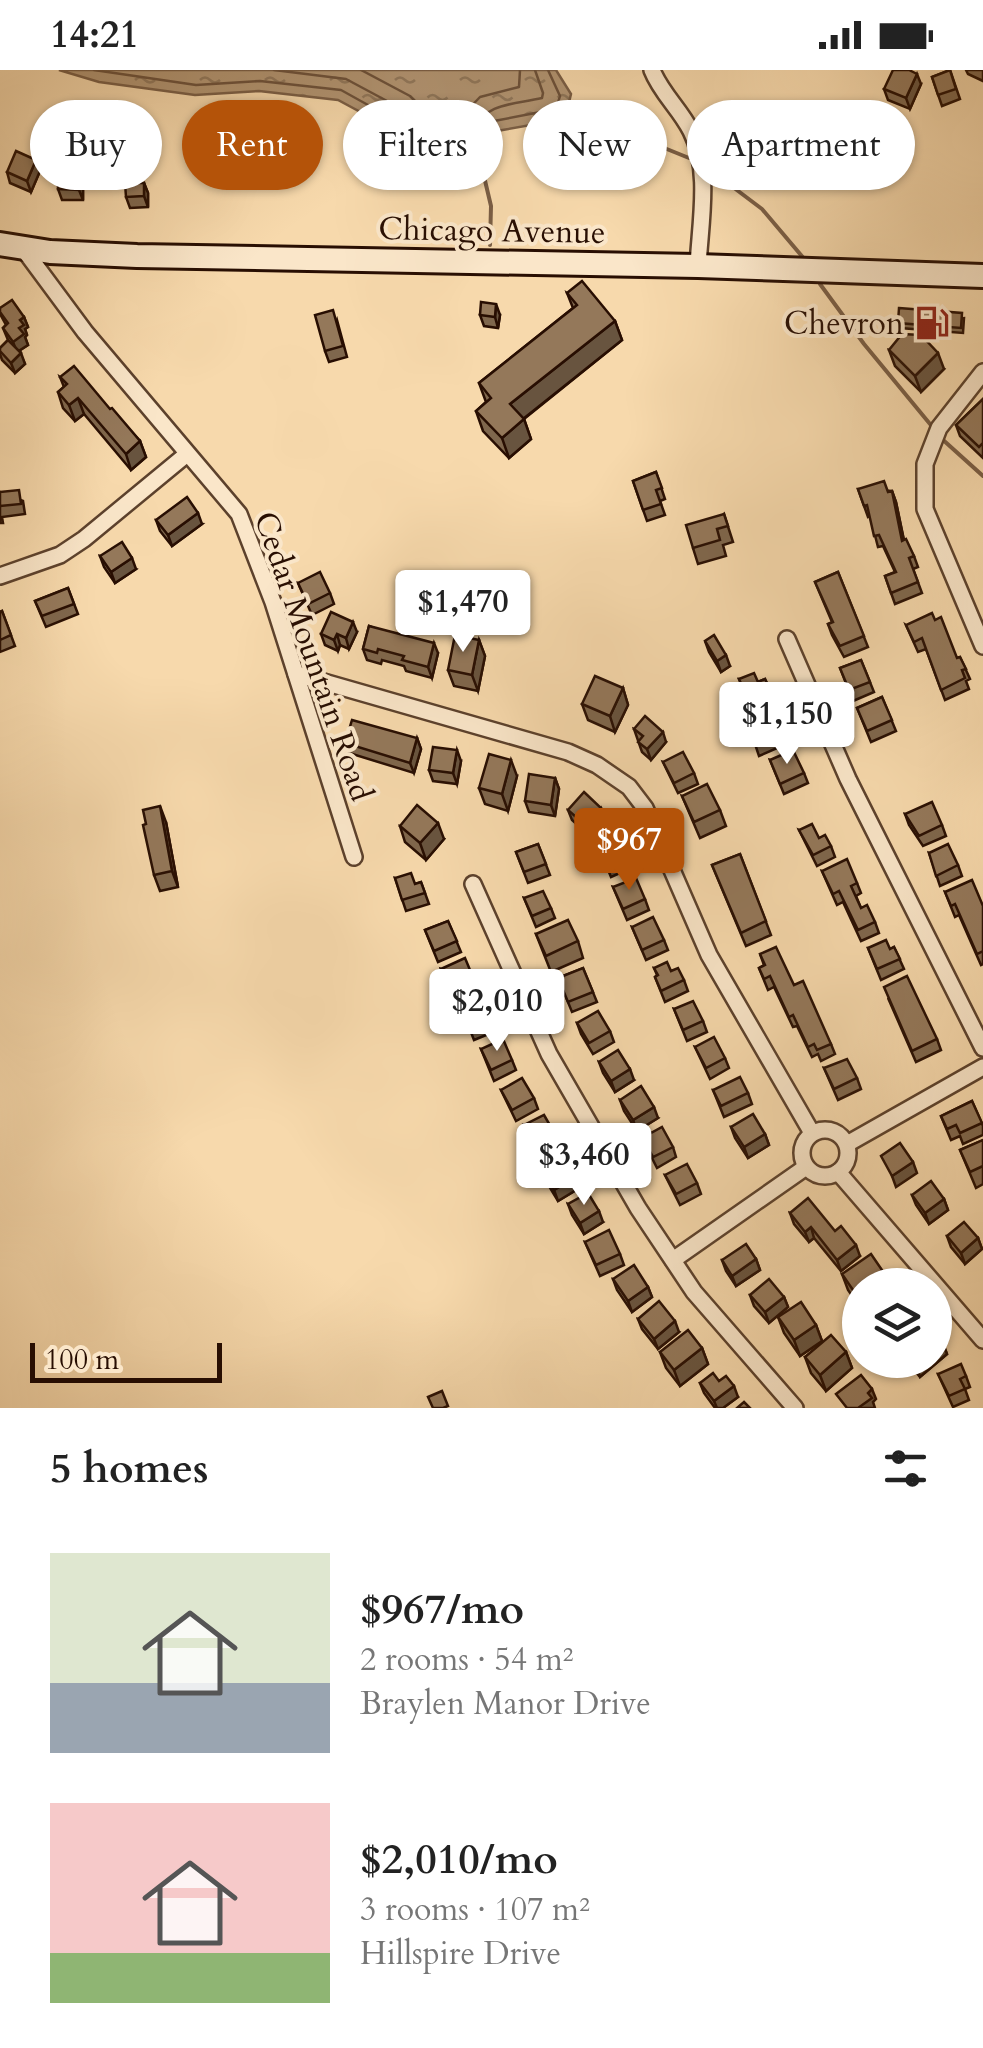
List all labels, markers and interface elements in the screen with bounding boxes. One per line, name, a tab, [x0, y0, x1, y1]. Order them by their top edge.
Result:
text: 14:21	[50, 9, 139, 61]
chip: Buy	[30, 100, 162, 190]
chip: Rent	[182, 100, 323, 190]
chip: Filters	[343, 100, 503, 190]
chip: New	[523, 100, 667, 190]
chip: Apartment	[687, 100, 915, 190]
street label: Chicago Avenue	[378, 207, 606, 255]
place label: Chevron	[784, 302, 904, 346]
fuel station icon: Chevron	[913, 304, 951, 342]
street label: Cedar Mountain Road	[243, 506, 383, 807]
pin: $1,470	[382, 570, 544, 655]
text: $1,470	[417, 580, 509, 624]
pin: $1,150	[706, 682, 868, 767]
text: $1,150	[741, 692, 833, 736]
pin: $967	[570, 808, 688, 893]
text: $967	[596, 818, 662, 862]
pin: $2,010	[416, 969, 578, 1054]
text: $2,010	[451, 979, 543, 1023]
pin: $3,460	[503, 1123, 665, 1208]
text: $3,460	[538, 1133, 630, 1177]
map controls	[842, 1268, 952, 1378]
button: layers	[842, 1268, 952, 1378]
scale bar	[30, 1338, 222, 1382]
text: 100 m	[45, 1341, 119, 1379]
text: 5 homes	[50, 1440, 208, 1497]
icon: filters	[878, 1441, 933, 1496]
text: $967/mo	[360, 1581, 524, 1638]
icon: home	[130, 1593, 250, 1713]
text: 2 rooms · 54 m²	[360, 1638, 573, 1682]
text: Braylen Manor Drive	[360, 1682, 651, 1726]
text: $2,010/mo	[360, 1831, 558, 1888]
icon: home	[130, 1843, 250, 1963]
text: 3 rooms · 107 m²	[360, 1888, 590, 1932]
text: Hillspire Drive	[360, 1932, 561, 1976]

